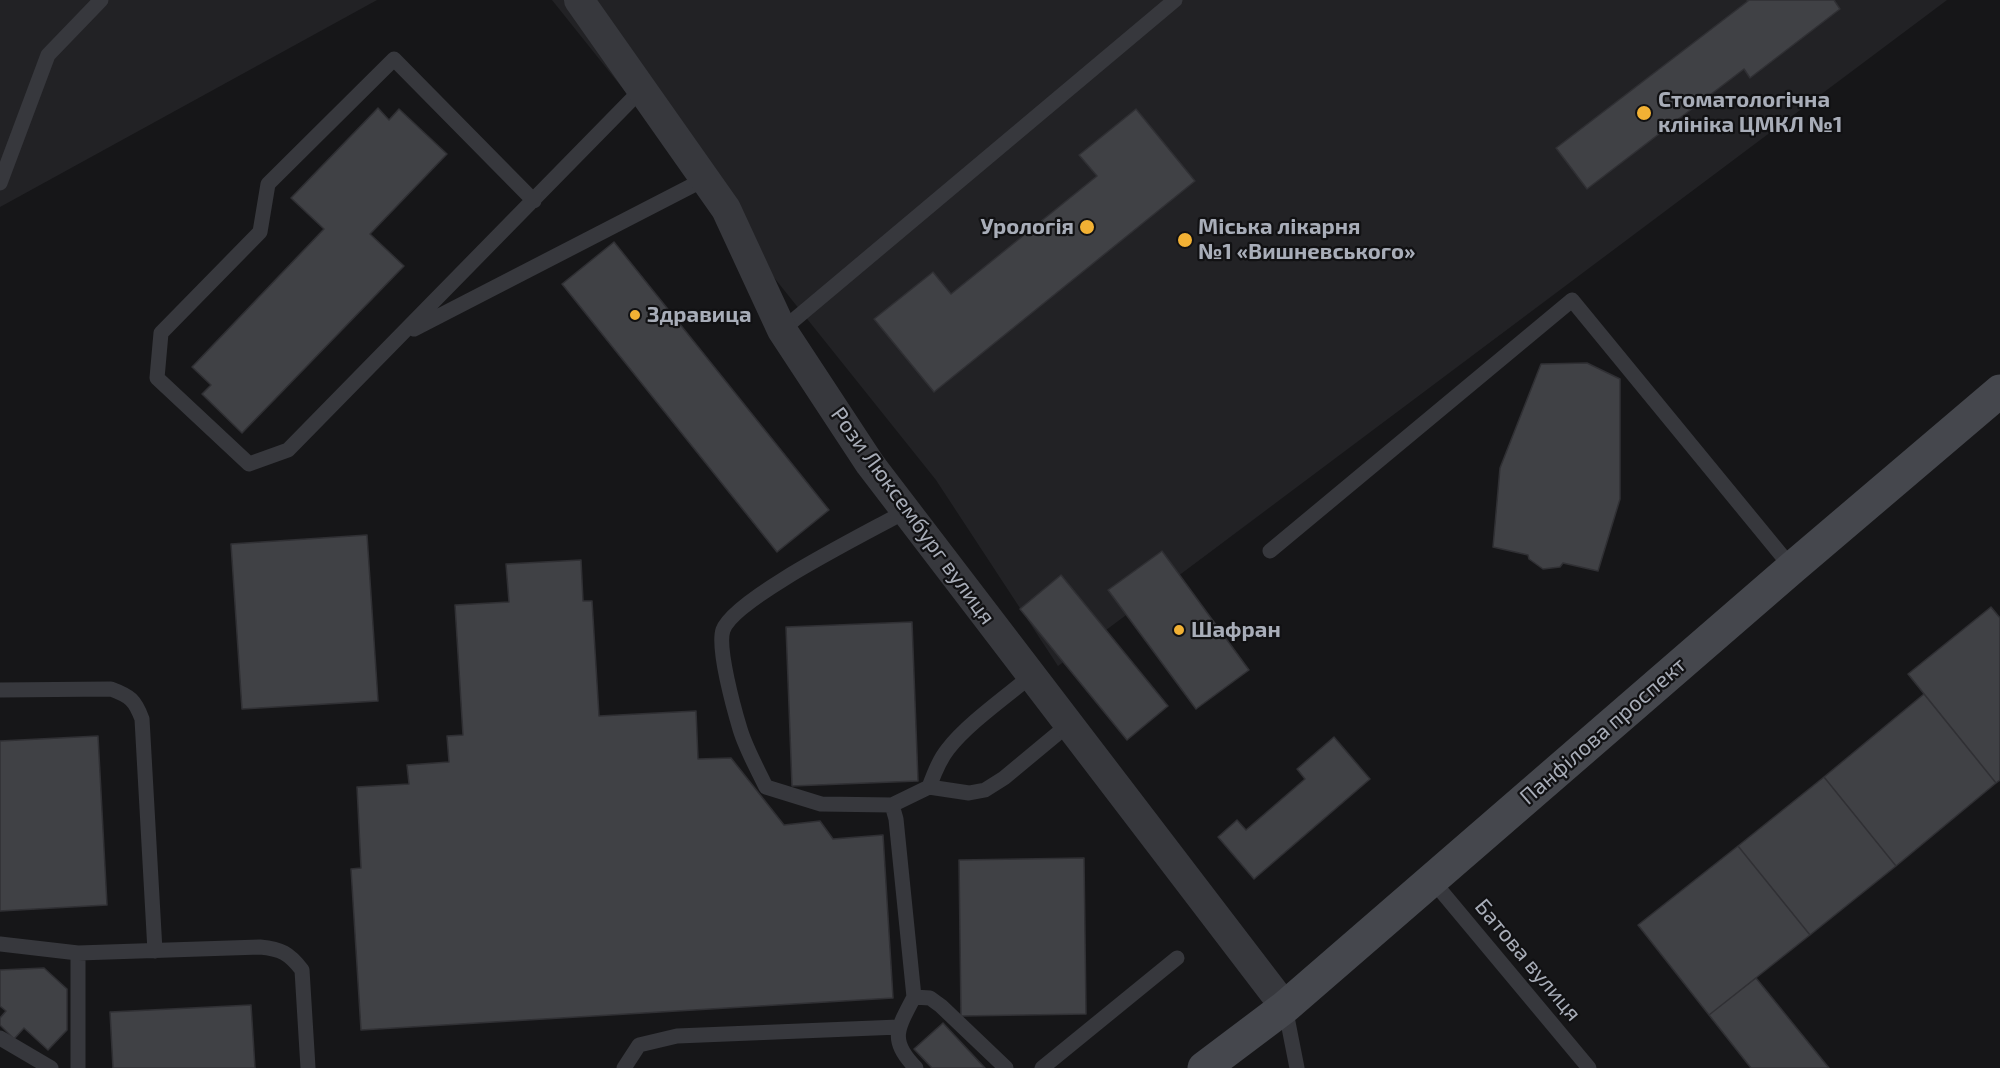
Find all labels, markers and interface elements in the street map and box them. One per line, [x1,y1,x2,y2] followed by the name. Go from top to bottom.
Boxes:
[1658,87,1842,138] place label: Стоматологічна клініка ЦМКЛ №1
[1635,104,1653,122] marker: Стоматологічна клініка ЦМКЛ №1
[981,214,1074,240] place label: Урологія
[1198,214,1415,266] place label: Міська лікарня №1 «Вишневського»
[1078,218,1096,236] marker: Урологія
[1176,231,1194,249] marker: Міська лікарня №1 «Вишневського»
[647,302,752,328] place label: Здравица
[628,308,642,322] marker: Здравица
[825,402,1001,630] street label: Рози Люксембург вулиця
[1191,617,1281,643] place label: Шафран
[1172,623,1186,637] marker: Шафран
[1515,652,1691,810] street label: Панфілова проспект
[1469,894,1587,1026] street label: Батова вулиця

